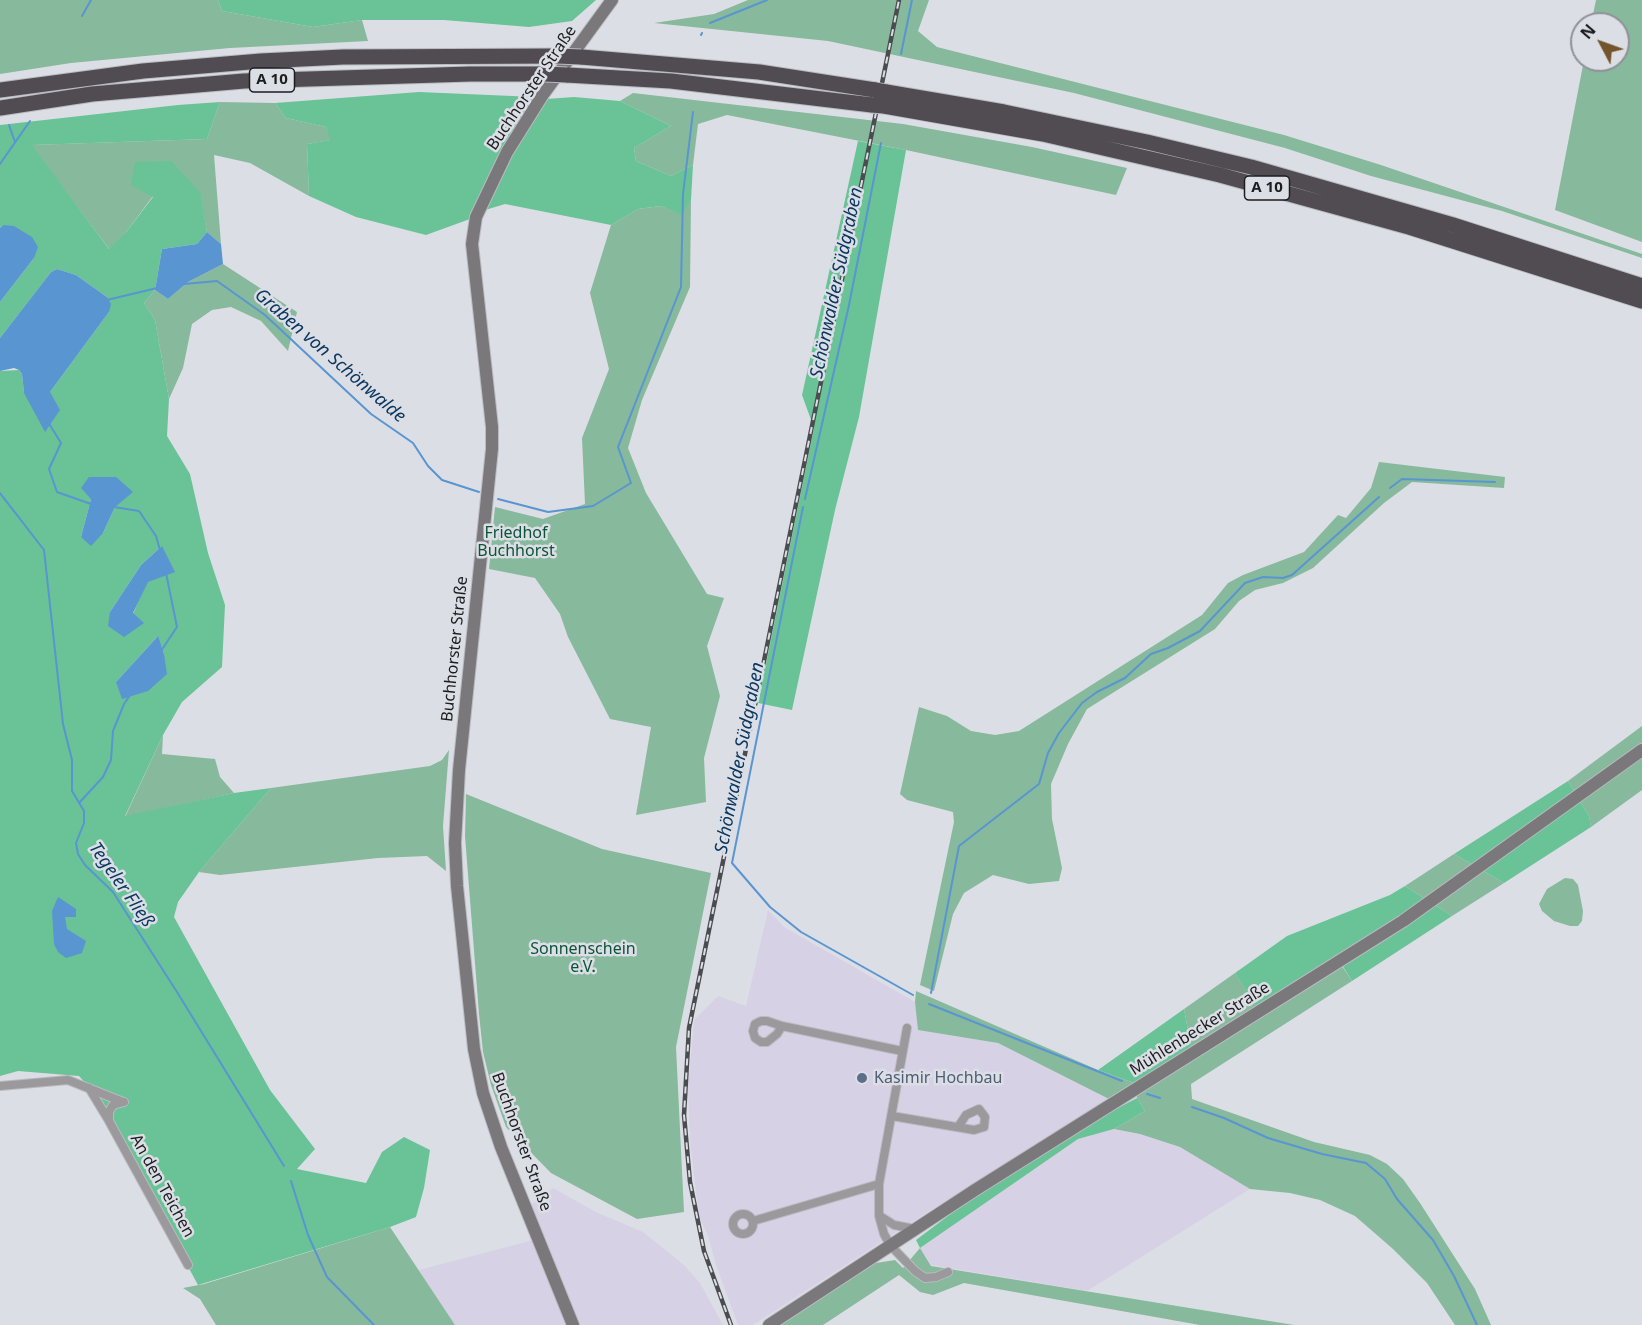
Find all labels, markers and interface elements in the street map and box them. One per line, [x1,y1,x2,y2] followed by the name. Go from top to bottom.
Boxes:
[1570,12,1630,72] north arrow
[1575,19,1600,44] text: N
[483,22,581,154] street label: Buchhorster Straße
[250,68,294,92] road number: A 10
[1244,176,1290,200] road number: A 10
[806,186,868,380] water label: Schönwalder Südgraben
[250,285,410,427] water label: Graben von Schönwalde
[477,523,555,561] park label: Friedhof Buchhorst
[438,575,472,723] street label: Buchhorster Straße
[711,660,769,856] water label: Schönwalder Südgraben
[84,838,158,932] water label: Tegeler Fließ
[530,939,636,977] park label: Sonnenschein e.V.
[1127,978,1273,1080] street label: Mühlenbecker Straße
[874,1068,1002,1088] place label: Kasimir Hochbau
[487,1070,555,1214] street label: Buchhorster Straße
[855,1071,869,1085] marker: Kasimir Hochbau
[126,1131,198,1241] street label: An den Teichen

